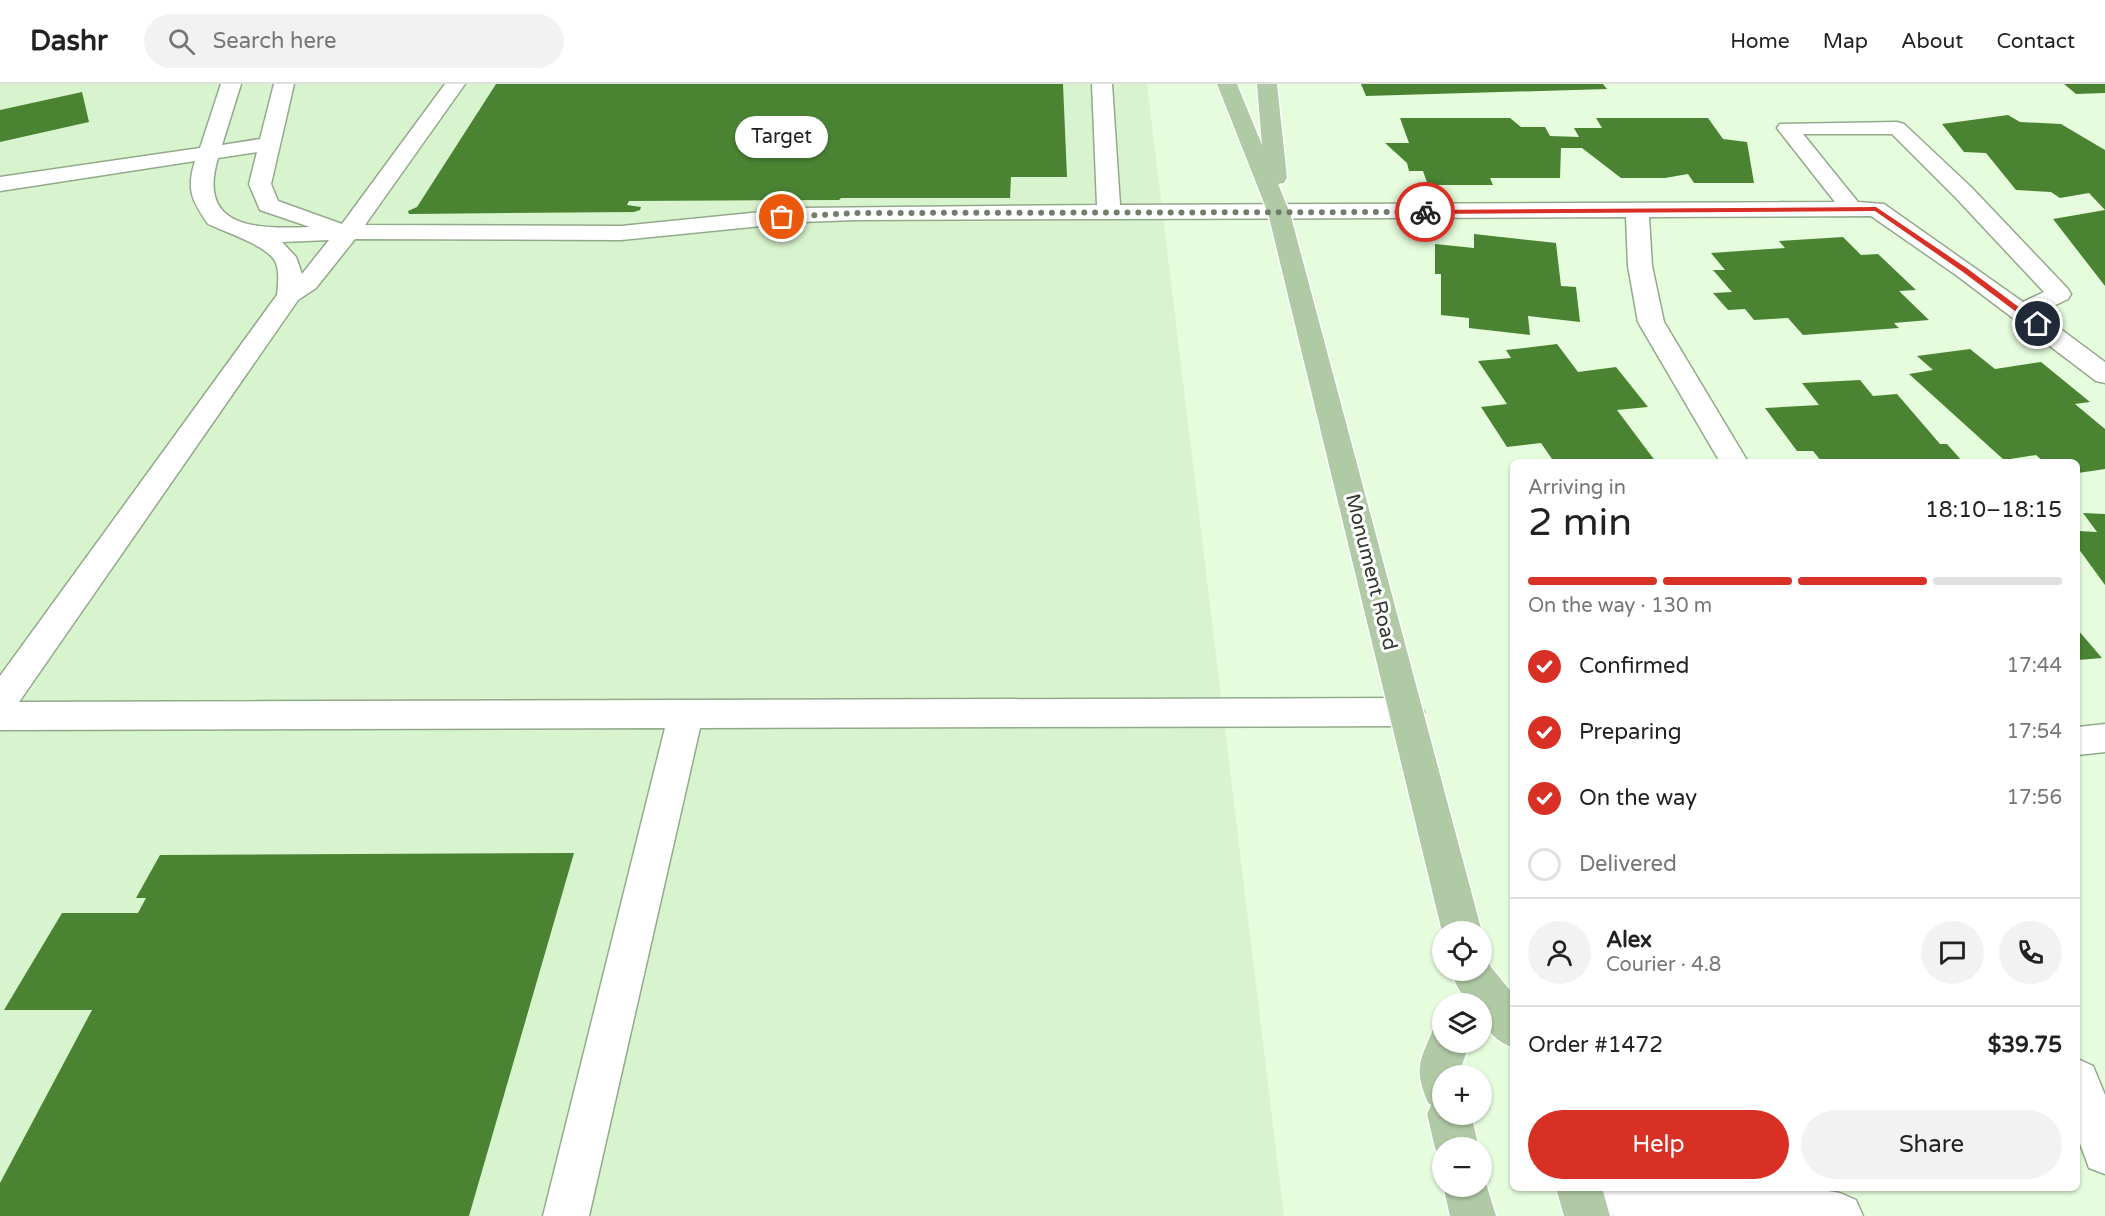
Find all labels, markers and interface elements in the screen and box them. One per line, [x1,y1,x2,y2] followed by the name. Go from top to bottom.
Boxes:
[144,14,564,68] search box
[30,24,108,58] text: Dashr
[165,25,198,58] icon: search
[213,28,336,54] text: Search here
[1730,29,1790,54] text: Home
[1823,29,1868,54] text: Map
[1901,29,1963,54] text: About
[1996,29,2075,54] text: Contact
[736,115,828,157] callout: Target
[751,125,812,149] text: Target
[1395,182,1455,242] courier
[756,191,807,242] pin
[1409,196,1442,229] icon: bike
[765,200,798,233] icon: bag
[2012,298,2063,349] pin
[2021,307,2054,340] icon: home
[1528,476,1626,500] text: Arriving in
[1340,491,1402,653] street label: Monument Road
[1925,497,2062,523] text: 18:10–18:15
[1528,499,1632,546] text: 2 min
[1528,594,1712,618] text: On the way · 130 m
[1528,650,1561,683] icon: check
[1579,653,1689,679] text: Confirmed
[2007,654,2062,678] text: 17:44
[1528,716,1561,749] icon: check
[1579,719,1682,745] text: Preparing
[2007,720,2062,744] text: 17:54
[1528,782,1561,815] icon: check
[1579,785,1697,811] text: On the way
[2007,786,2062,810] text: 17:56
[1579,851,1677,877] text: Delivered
[1432,921,1492,1197] map controls
[1432,921,1492,981] button: locate
[1528,921,1591,984] button: person
[1921,921,1984,984] button: chat
[1999,921,2062,984] button: phone
[1606,927,1652,953] text: Alex
[1606,953,1721,977] text: Courier · 4.8
[1432,993,1492,1053] button: layers
[1528,1032,1663,1058] text: Order #1472
[1988,1032,2062,1058] text: $39.75
[1432,1065,1492,1125] button: +
[1528,1110,1789,1179] button: Help
[1801,1110,2062,1179] button: Share
[1432,1137,1492,1197] button: −

